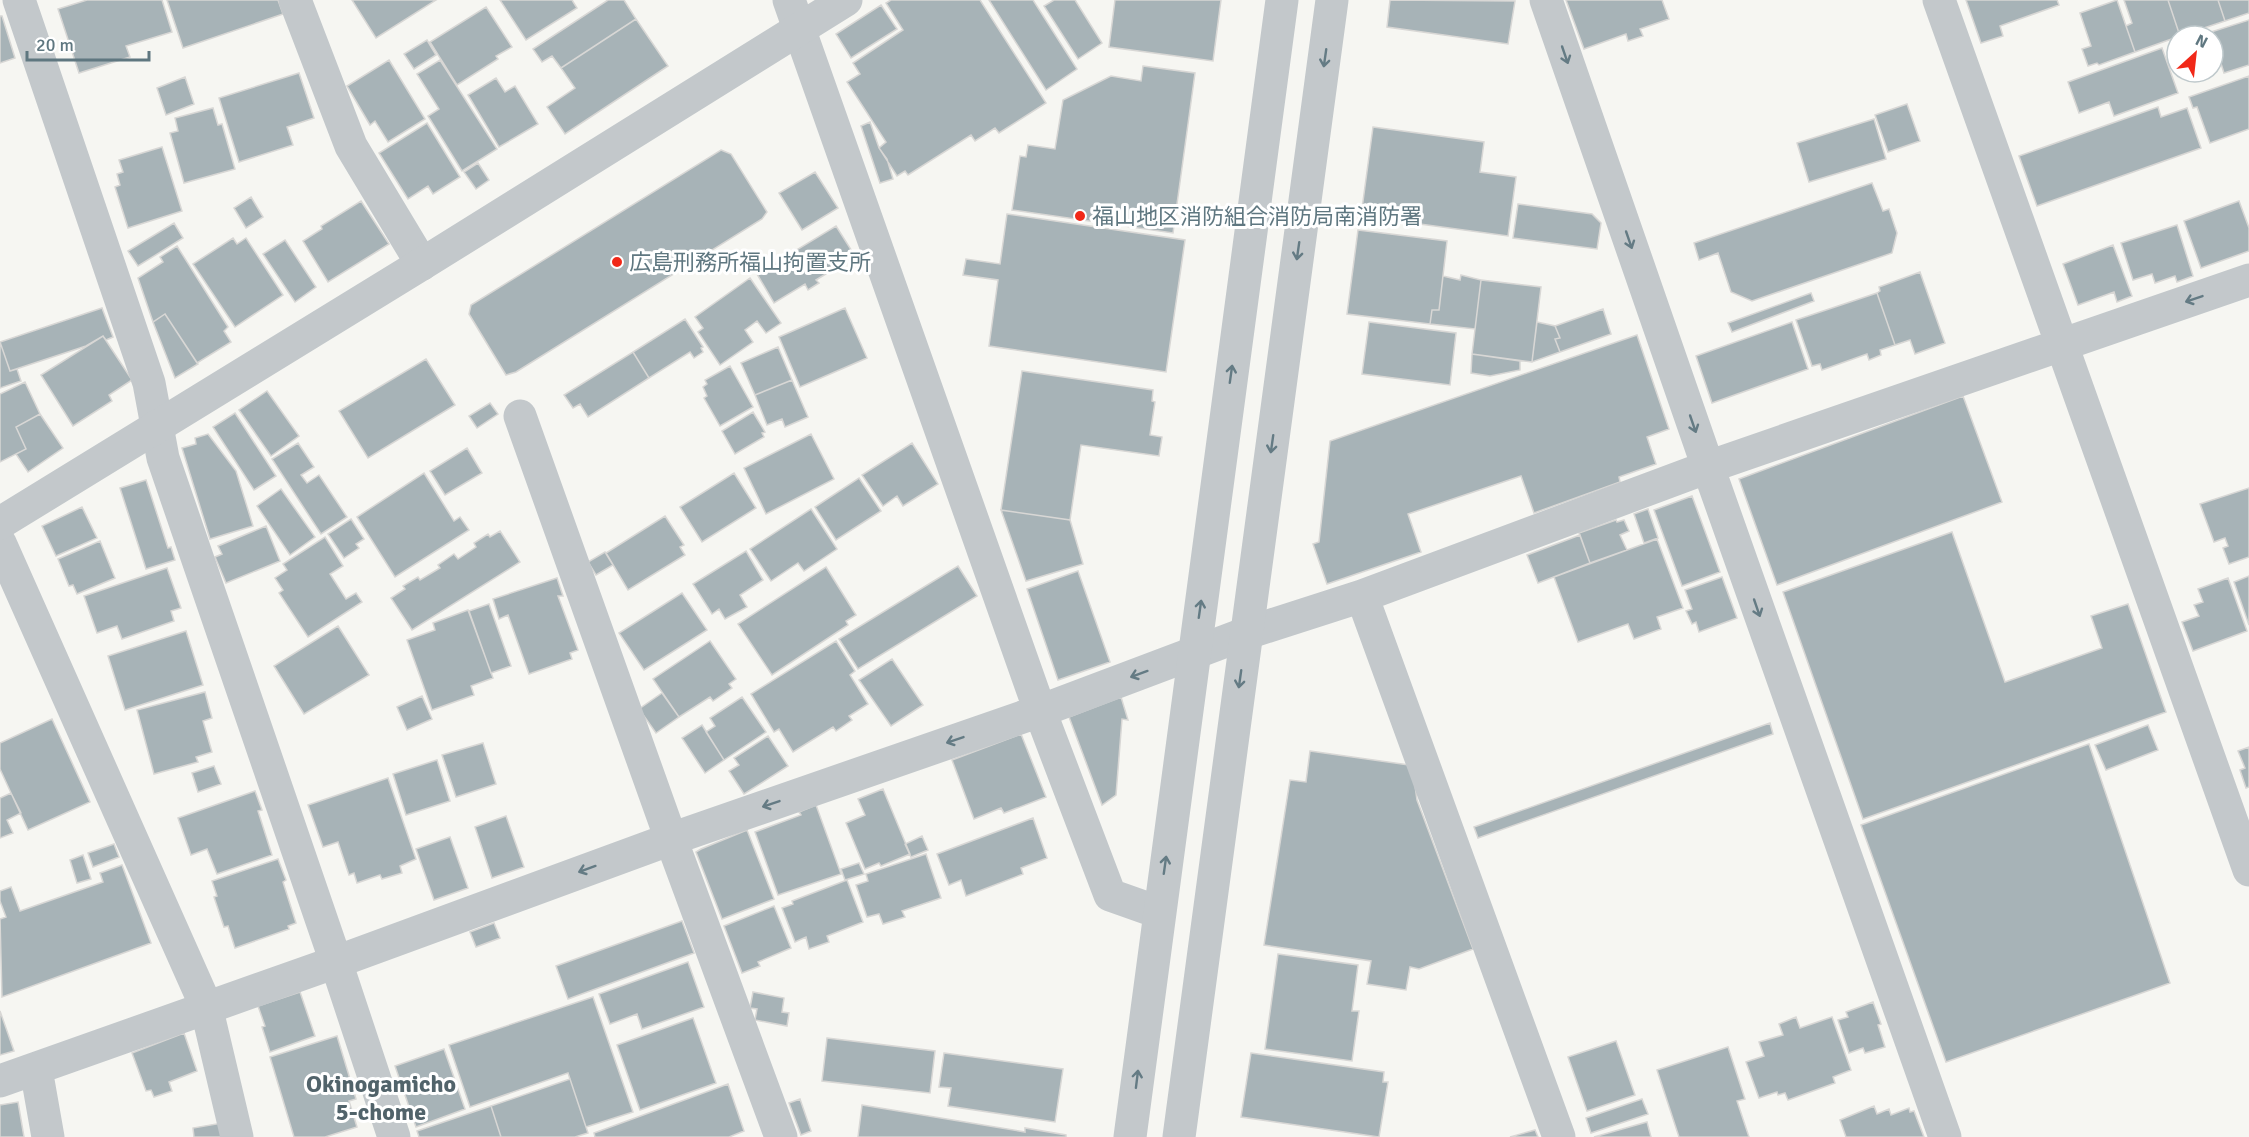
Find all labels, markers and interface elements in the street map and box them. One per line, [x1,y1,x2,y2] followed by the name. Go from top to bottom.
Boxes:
[27,24,148,62] scale bar
[2165,24,2225,84] north arrow
[2192,30,2211,53] text: N
[36,34,74,56] text: 20 m
[1561,45,1572,64] one-way arrow
[1319,48,1330,67] one-way arrow
[1092,203,1422,230] place label: 福山地区消防組合消防局南消防署
[1073,209,1087,223] marker: 福山地区消防組合消防局南消防署
[1625,230,1636,249] one-way arrow
[1293,241,1304,261] one-way arrow
[629,249,871,276] place label: 広島刑務所福山拘置支所
[610,255,624,269] marker: 広島刑務所福山拘置支所
[2185,295,2204,306] one-way arrow
[1226,365,1237,385] one-way arrow
[1688,414,1699,433] one-way arrow
[1267,434,1278,454] one-way arrow
[1753,598,1764,617] one-way arrow
[1194,600,1205,620] one-way arrow
[1130,669,1149,680] one-way arrow
[1235,669,1246,689] one-way arrow
[946,735,965,746] one-way arrow
[762,799,781,810] one-way arrow
[1159,855,1170,875] one-way arrow
[579,865,597,876] one-way arrow
[306,1069,456,1127] district label: Okinogamicho 5-chome
[1132,1070,1143,1089] one-way arrow

